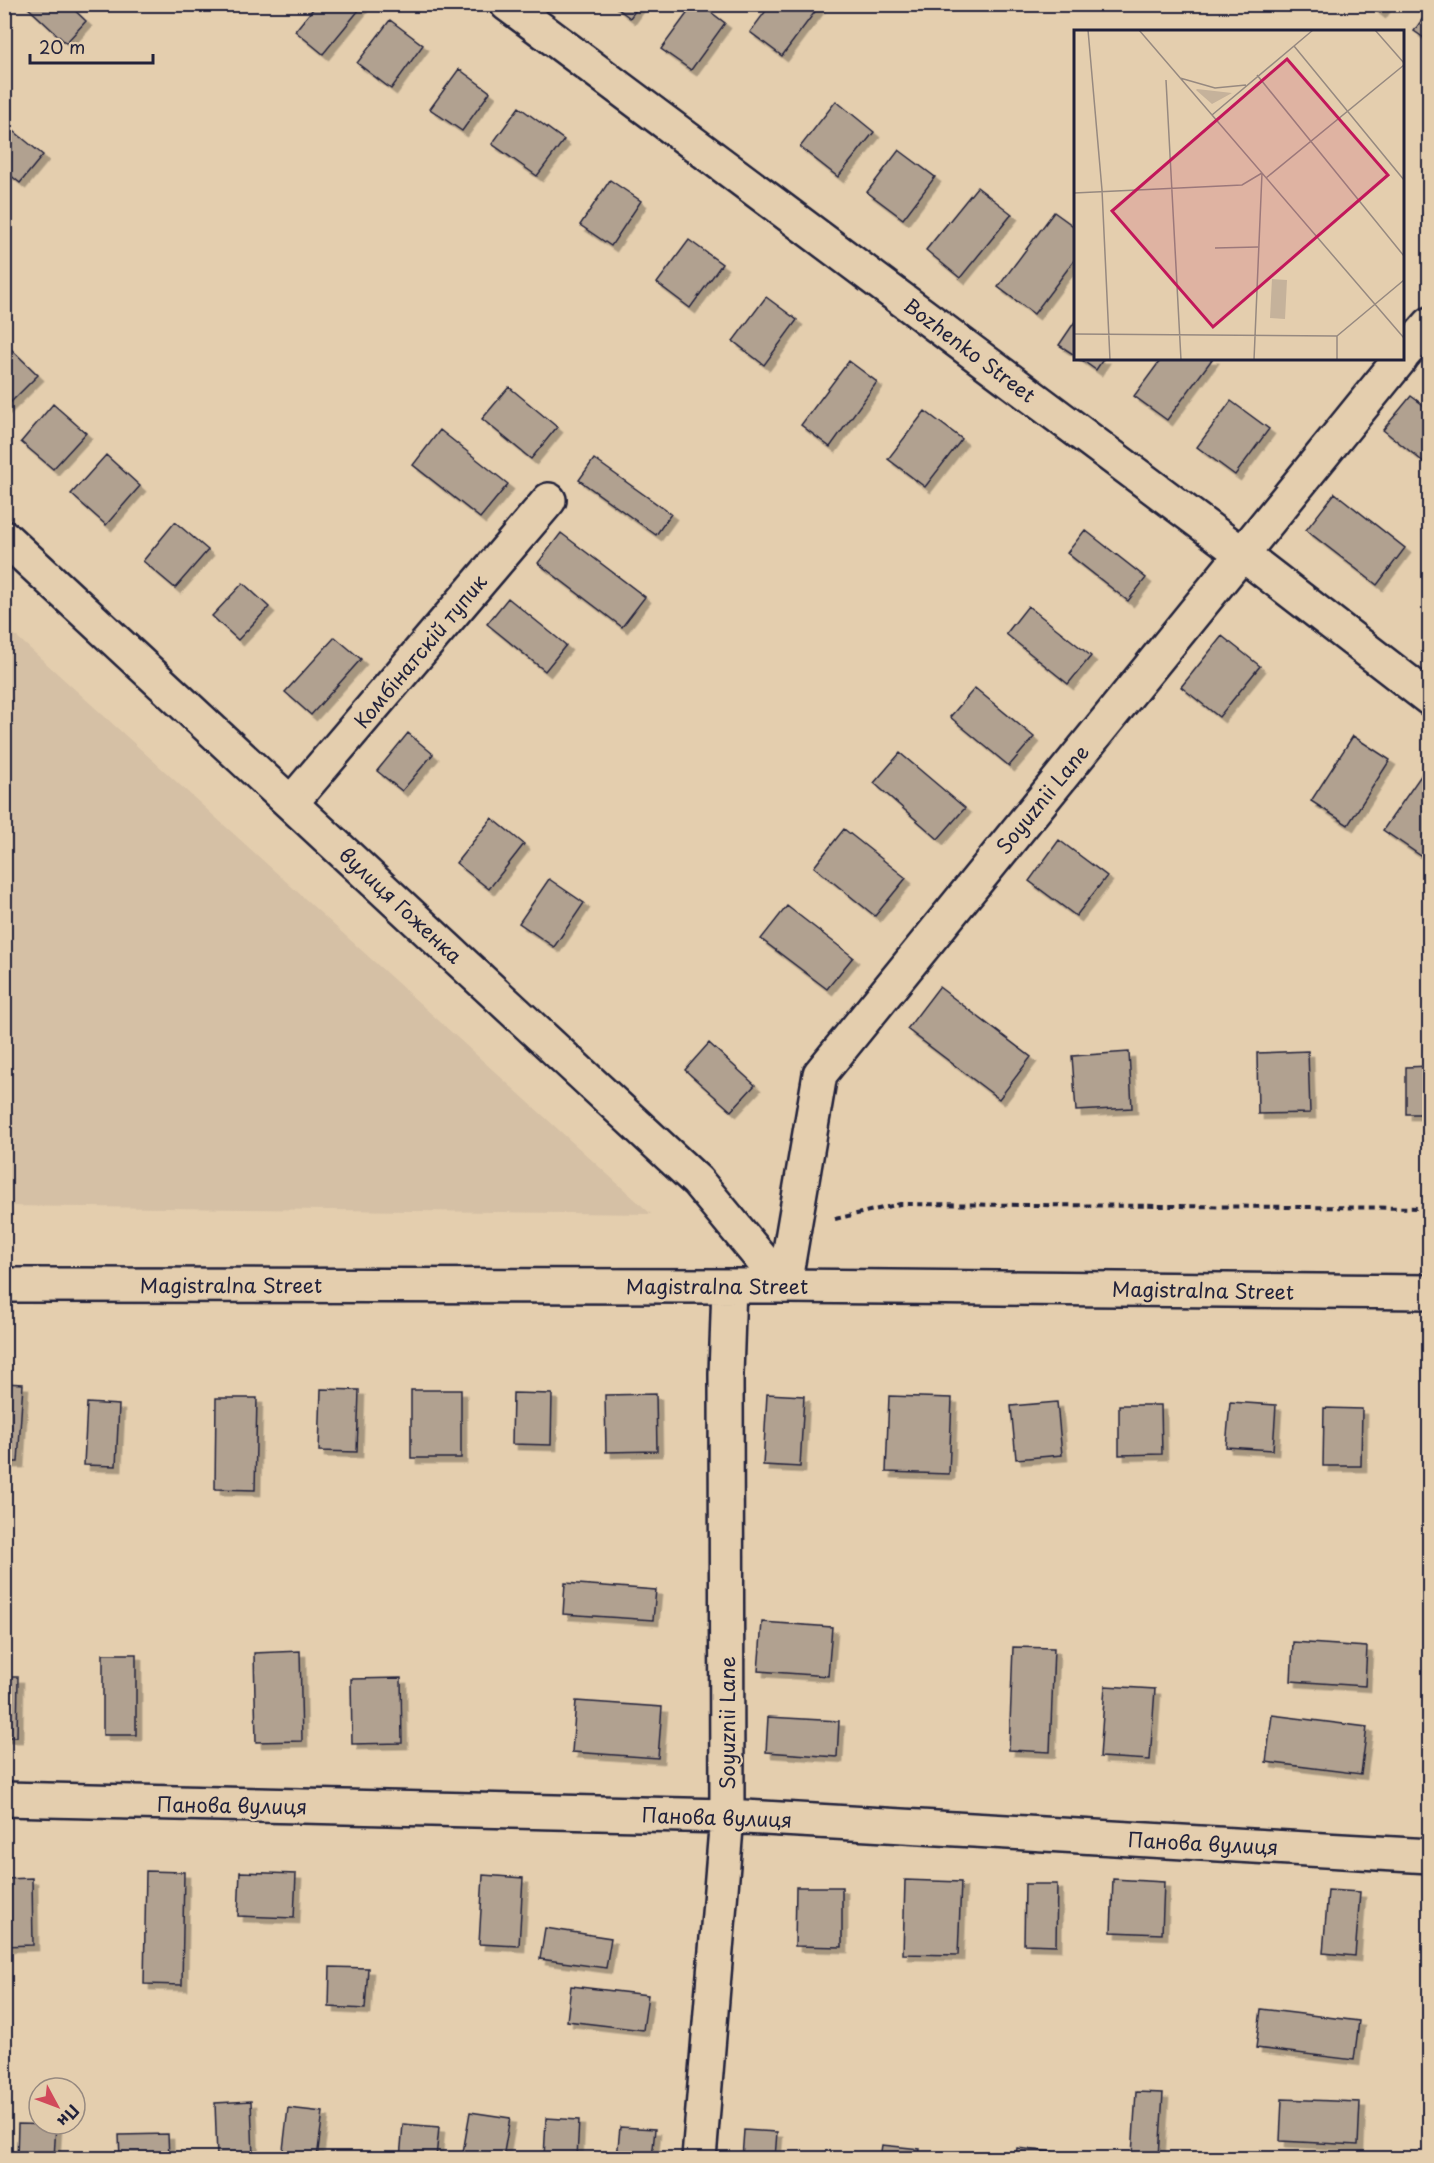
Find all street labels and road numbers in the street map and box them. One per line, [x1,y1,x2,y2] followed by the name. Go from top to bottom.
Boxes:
[898,290,1042,410] street label: Bozhenko Street
[347,567,494,735] street label: Комбінатскій тупик
[988,738,1096,860] street label: Soyuznii Lane
[333,840,470,971] street label: вулиця Гоженка
[140,1270,322,1300] street label: Magistralna Street
[626,1271,808,1301] street label: Magistralna Street
[1112,1273,1294,1307] street label: Magistralna Street
[712,1656,742,1790] street label: Soyuznii Lane
[157,1789,307,1821] street label: Панова вулиця
[641,1799,793,1835] street label: Панова вулиця
[1127,1824,1279,1862] street label: Панова вулиця

